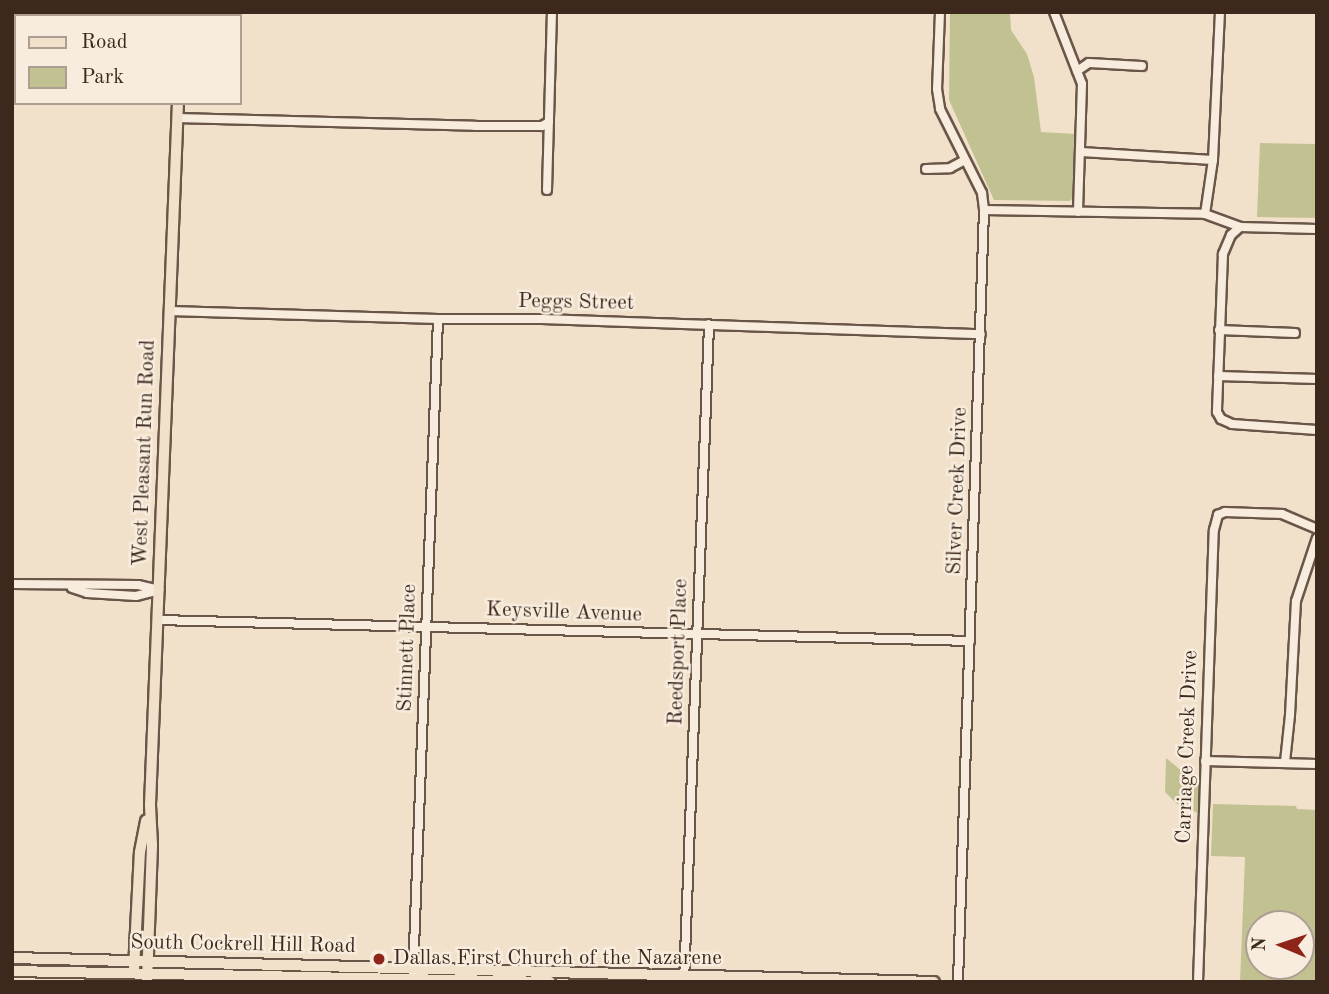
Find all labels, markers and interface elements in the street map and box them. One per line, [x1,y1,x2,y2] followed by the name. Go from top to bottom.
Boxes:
[14,14,242,105] legend
[81,32,128,53] text: Road
[81,67,124,88] text: Park
[518,289,634,317] street label: Peggs Street
[128,339,162,567] street label: West Pleasant Run Road
[942,407,974,575] street label: Silver Creek Drive
[664,578,694,726] street label: Reedsport Place
[393,584,423,712] street label: Stinnett Place
[486,598,642,628] street label: Keysville Avenue
[1172,650,1204,844] street label: Carriage Creek Drive
[1245,910,1315,980] north arrow
[130,930,356,960] street label: South Cockrell Hill Road
[1251,937,1270,952] text: N
[393,946,722,972] place label: Dallas First Church of the Nazarene
[371,951,387,967] marker: Dallas First Church of the Nazarene

